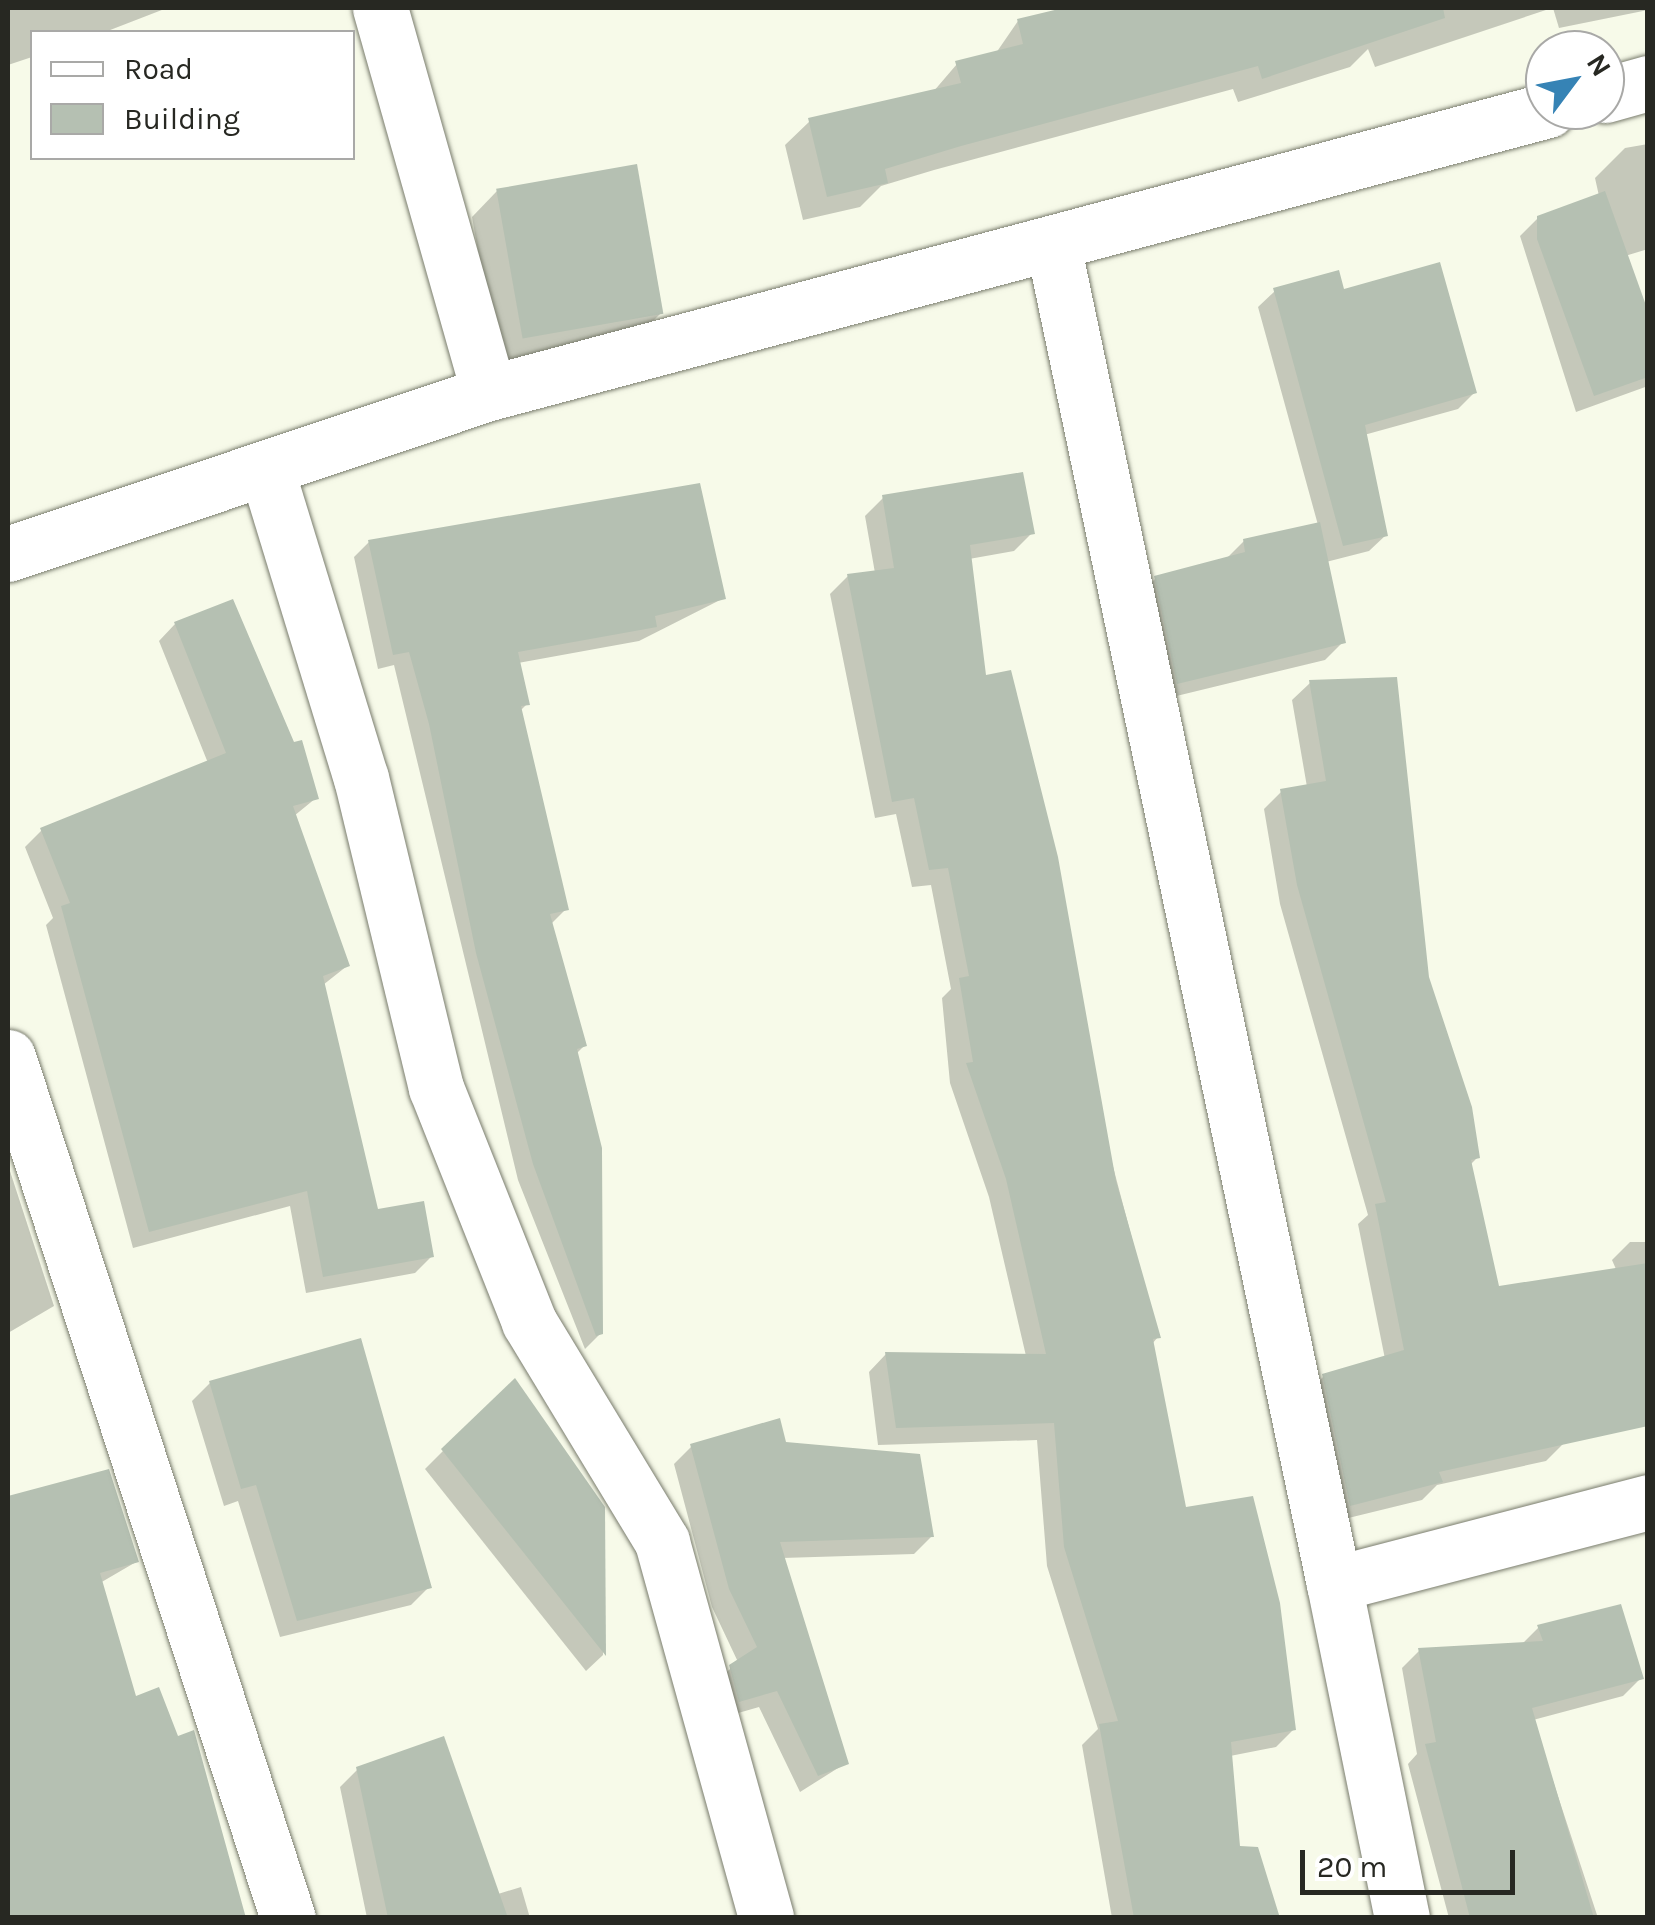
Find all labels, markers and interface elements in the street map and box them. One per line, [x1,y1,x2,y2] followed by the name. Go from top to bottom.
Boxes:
[30,30,355,160] legend
[1525,30,1625,130] north arrow
[1580,48,1618,82] text: N
[124,51,193,87] text: Road
[124,101,240,137] text: Building
[1305,1830,1520,1892] scale bar
[1317,1849,1387,1885] text: 20 m

